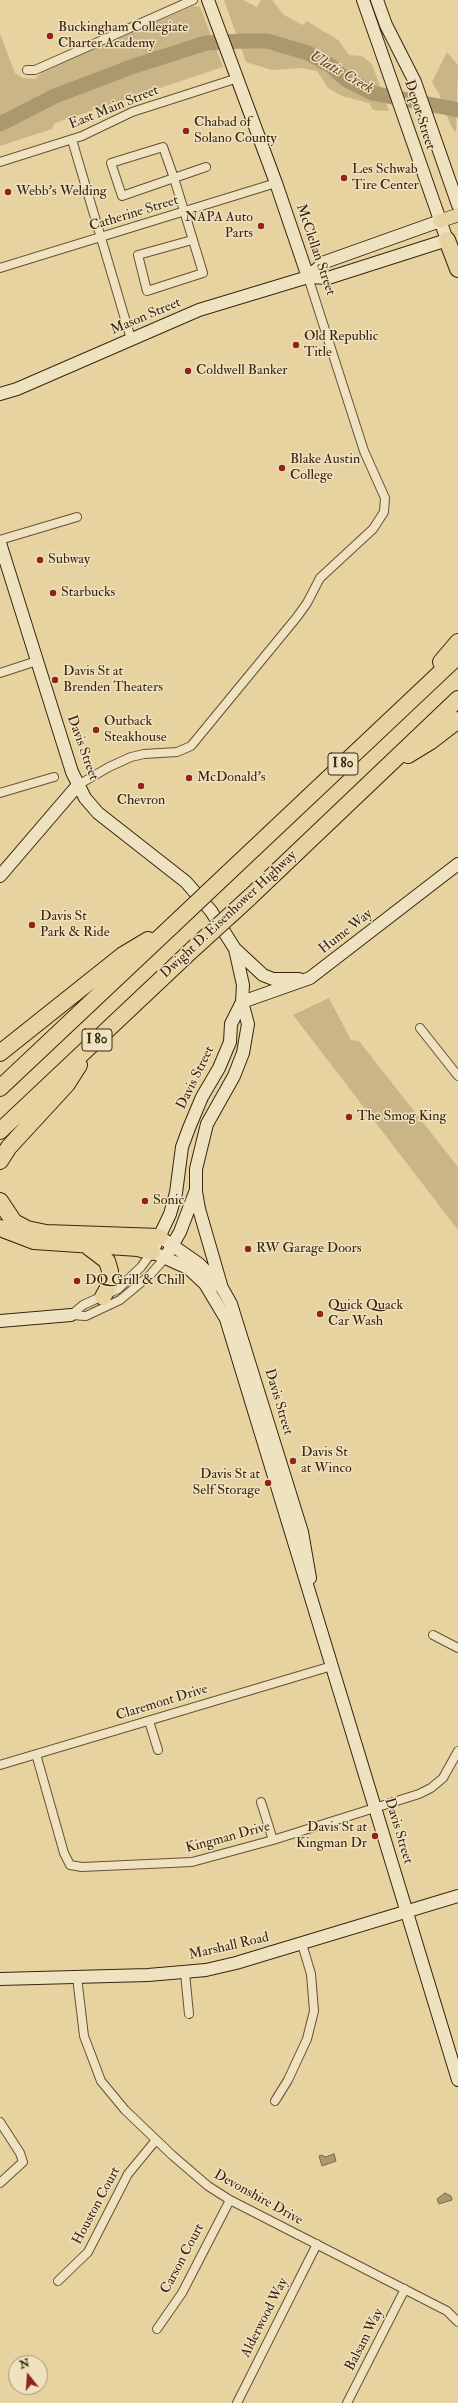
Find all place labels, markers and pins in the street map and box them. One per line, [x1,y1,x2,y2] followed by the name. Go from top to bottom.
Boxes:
[58,20,188,52] place label: Buckingham Collegiate Charter Academy
[45,31,55,41] marker: Buckingham Collegiate Charter Academy
[194,115,277,148] place label: Chabad of Solano County
[181,126,191,136] marker: Chabad of Solano County
[352,162,419,194] place label: Les Schwab Tire Center
[339,173,349,183] marker: Les Schwab Tire Center
[16,184,107,200] place label: Webb's Welding
[3,187,13,197] marker: Webb's Welding
[185,210,253,242] place label: NAPA Auto Parts
[256,221,266,231] marker: NAPA Auto Parts
[304,329,378,362] place label: Old Republic Title
[291,340,301,350] marker: Old Republic Title
[196,363,287,379] place label: Coldwell Banker
[183,366,193,376] marker: Coldwell Banker
[290,452,360,484] place label: Blake Austin College
[277,463,287,473] marker: Blake Austin College
[48,552,90,568] place label: Subway
[35,555,45,565] marker: Subway
[61,585,115,601] place label: Starbucks
[48,588,58,598] marker: Starbucks
[63,664,163,696] place label: Davis St at Brenden Theaters
[50,675,60,685] marker: Davis St at Brenden Theaters
[104,714,167,746] place label: Outback Steakhouse
[91,725,101,735] marker: Outback Steakhouse
[197,770,266,786] place label: McDonald's
[184,773,194,783] marker: McDonald's
[136,781,146,791] marker: Chevron
[117,793,165,809] place label: Chevron
[40,909,110,942] place label: Davis St Park & Ride
[27,920,37,930] marker: Davis St Park & Ride
[357,1109,446,1125] place label: The Smog King
[344,1112,354,1122] marker: The Smog King
[153,1193,184,1209] place label: Sonic
[140,1196,150,1206] marker: Sonic
[256,1241,362,1257] place label: RW Garage Doors
[243,1244,253,1254] marker: RW Garage Doors
[85,1273,185,1289] place label: DQ Grill & Chill
[72,1276,82,1286] marker: DQ Grill & Chill
[328,1298,403,1330] place label: Quick Quack Car Wash
[315,1309,325,1319] marker: Quick Quack Car Wash
[301,1445,352,1478] place label: Davis St at Winco
[288,1456,298,1466] marker: Davis St at Winco
[193,1467,260,1500] place label: Davis St at Self Storage
[263,1478,273,1488] marker: Davis St at Self Storage
[296,1820,367,1852] place label: Davis St at Kingman Dr
[370,1831,380,1841] marker: Davis St at Kingman Dr

